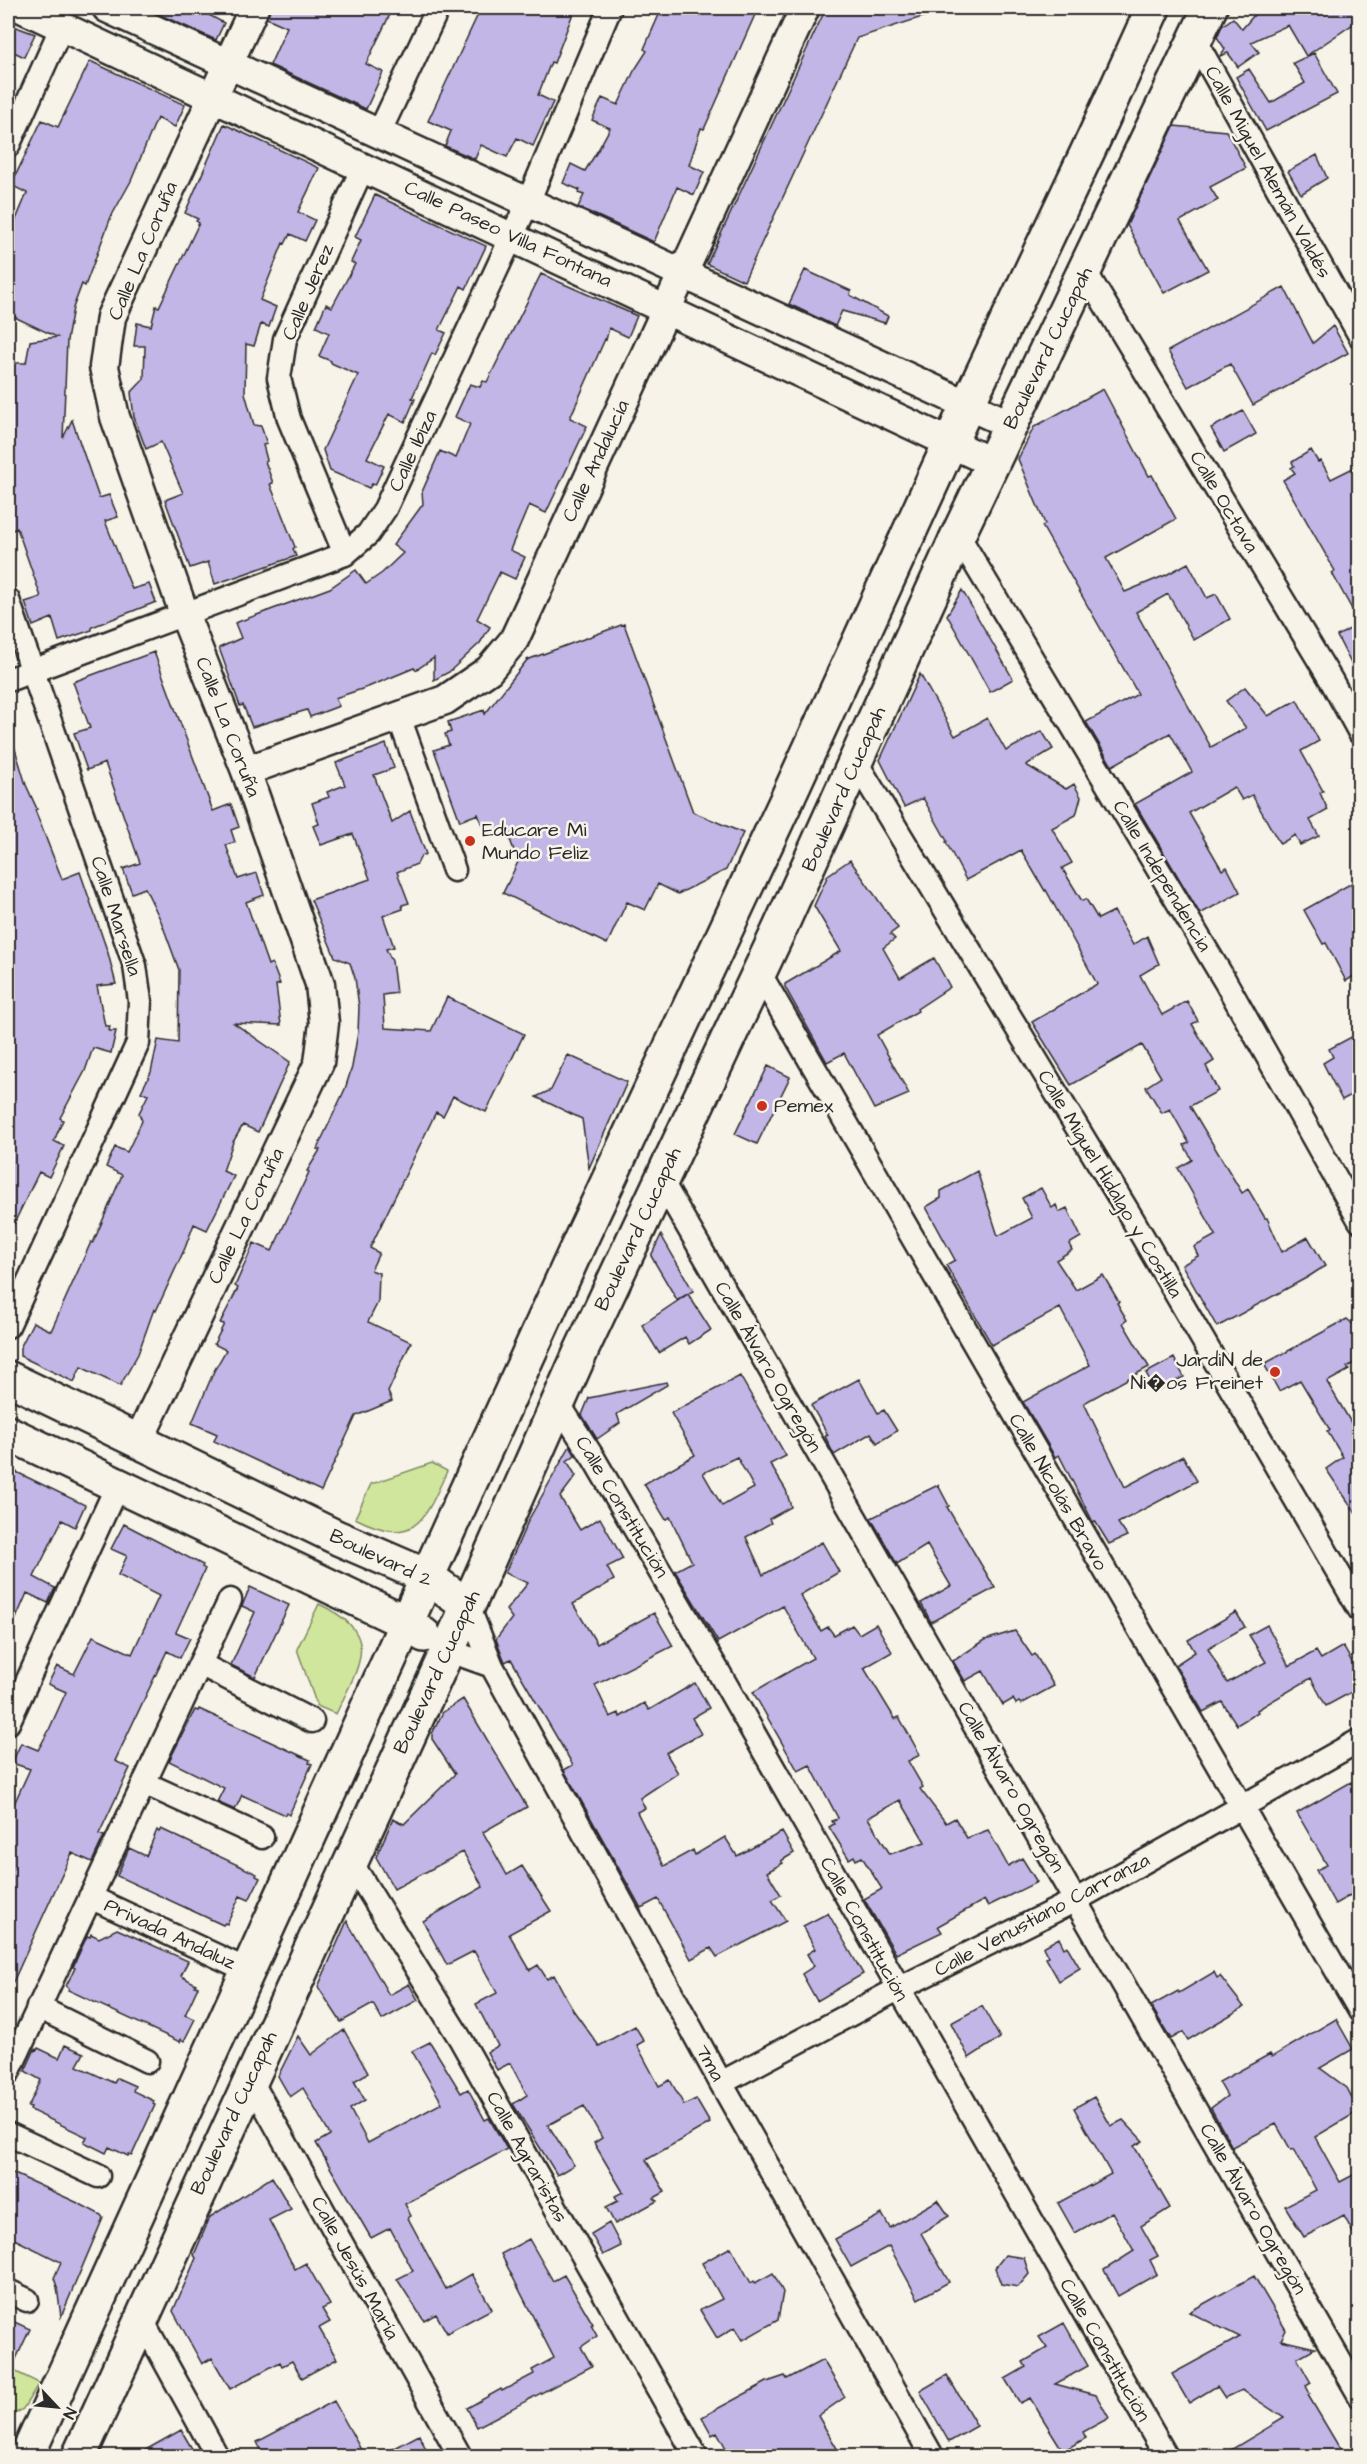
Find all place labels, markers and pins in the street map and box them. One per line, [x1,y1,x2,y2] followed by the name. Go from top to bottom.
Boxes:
[482,816,589,867] place label: Educare Mi Mundo Feliz
[463,834,477,848] marker: Educare Mi Mundo Feliz
[774,1092,834,1120] place label: Pemex
[755,1099,769,1113] marker: Pemex
[1131,1346,1263,1397] place label: JardiN de Ni�os Freinet
[1268,1365,1282,1379] marker: JardiN de Ni�os Freinet

